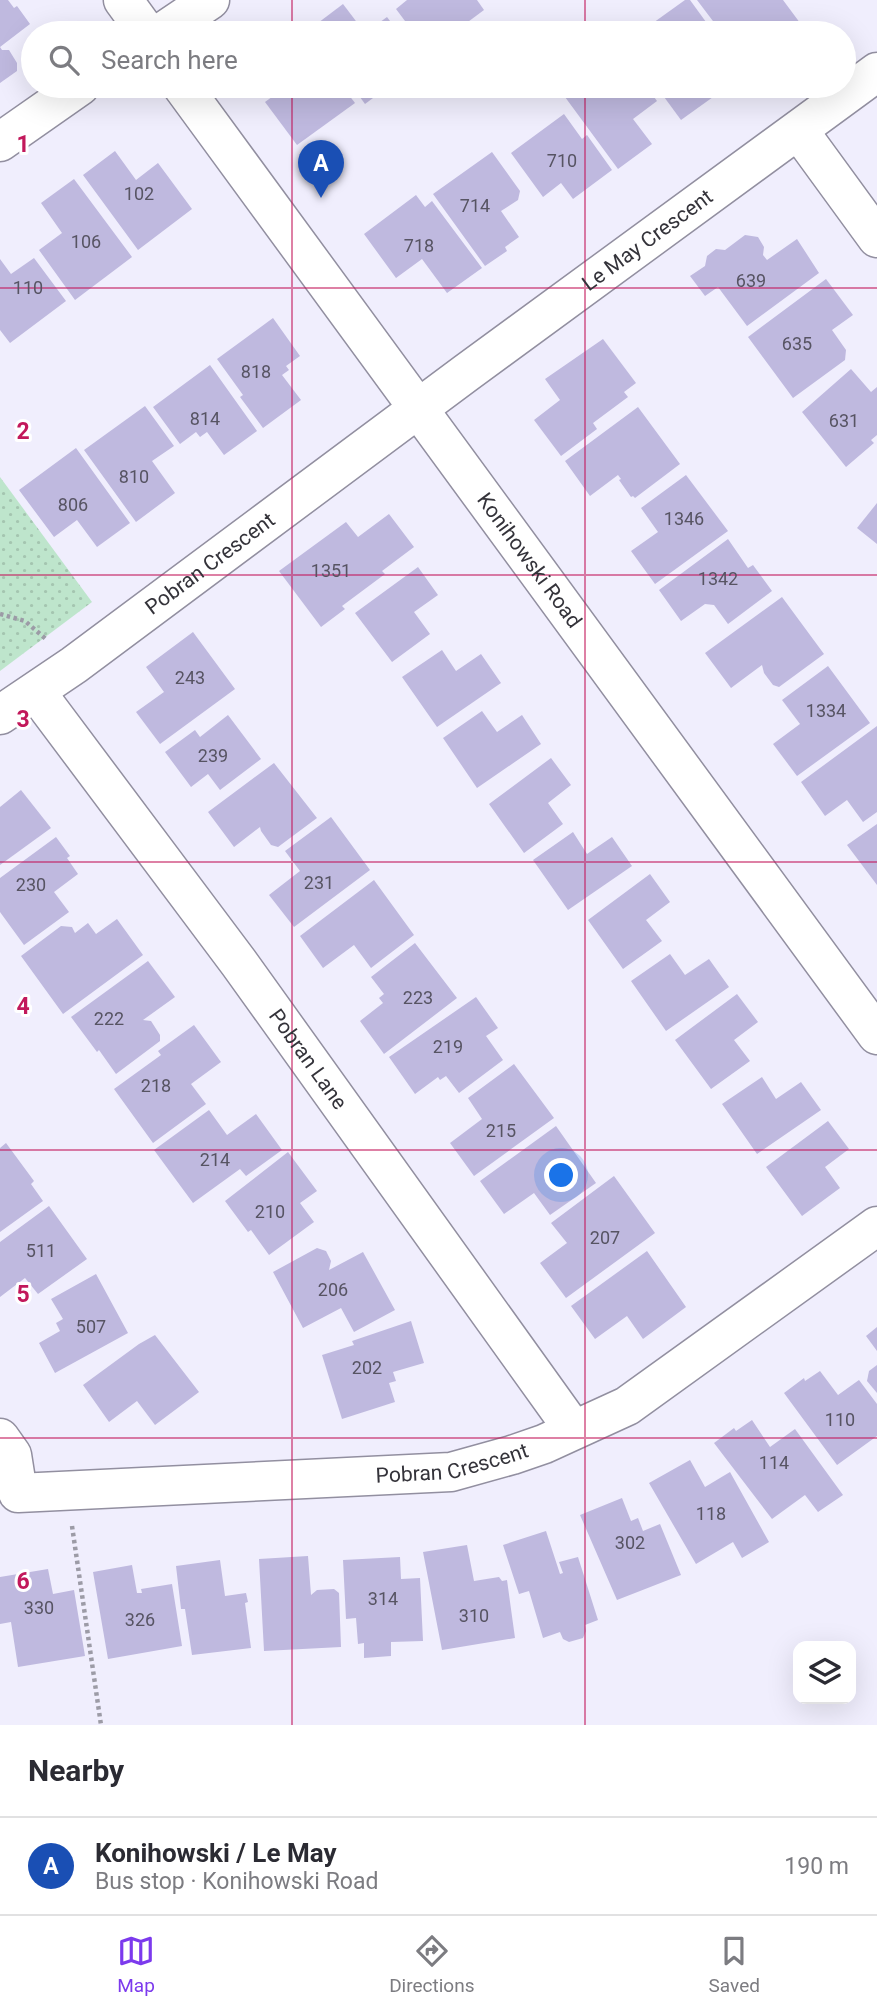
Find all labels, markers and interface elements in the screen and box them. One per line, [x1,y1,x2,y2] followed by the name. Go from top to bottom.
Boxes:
[21,21,856,98] search box
[45,41,83,79] icon: search
[101,45,238,75] text: Search here
[16,131,30,158] text: 1
[298,140,344,198] pin: A
[547,150,577,171] house number: 710
[124,183,154,204] house number: 102
[578,184,717,296] street label: Le May Crescent
[460,195,490,216] house number: 714
[71,231,101,252] house number: 106
[404,235,434,256] house number: 718
[736,270,766,291] house number: 639
[13,277,43,298] house number: 110
[782,333,812,354] house number: 635
[241,361,271,382] house number: 818
[190,408,220,429] house number: 814
[829,410,859,431] house number: 631
[16,418,30,445] text: 2
[119,466,149,487] house number: 810
[472,488,587,632] street label: Konihowski Road
[58,494,88,515] house number: 806
[141,508,280,620] street label: Pobran Crescent
[664,508,704,529] house number: 1346
[311,560,351,581] house number: 1351
[698,568,738,589] house number: 1342
[175,667,205,688] house number: 243
[806,700,846,721] house number: 1334
[16,706,30,733] text: 3
[198,745,228,766] house number: 239
[304,872,334,893] house number: 231
[16,874,46,895] house number: 230
[403,987,433,1008] house number: 223
[16,993,30,1020] text: 4
[264,1005,352,1114] street label: Pobran Lane
[94,1008,124,1029] house number: 222
[433,1036,463,1057] house number: 219
[141,1075,171,1096] house number: 218
[486,1120,516,1141] house number: 215
[200,1149,230,1170] house number: 214
[544,1158,578,1192] your location
[255,1201,285,1222] house number: 210
[590,1227,620,1248] house number: 207
[26,1240,56,1261] house number: 511
[318,1279,348,1300] house number: 206
[16,1281,30,1308] text: 5
[76,1316,106,1337] house number: 507
[352,1357,382,1378] house number: 202
[825,1409,855,1430] house number: 110
[375,1438,532,1488] street label: Pobran Crescent
[759,1452,789,1473] house number: 114
[696,1503,726,1524] house number: 118
[615,1532,645,1553] house number: 302
[16,1568,30,1595] text: 6
[368,1588,398,1609] house number: 314
[24,1597,54,1618] house number: 330
[459,1605,489,1626] house number: 310
[125,1609,155,1630] house number: 326
[793,1641,856,1704] map controls
[793,1641,856,1704] button: layers
[28,1753,124,1788] text: Nearby
[95,1838,337,1868] text: Konihowski / Le May
[43,1853,59,1880] text: A
[784,1853,849,1880] text: 190 m
[95,1868,378,1895] text: Bus stop · Konihowski Road
[117,1932,155,1997] tab: Map
[389,1932,474,1997] tab: Directions
[709,1932,760,1997] tab: Saved

